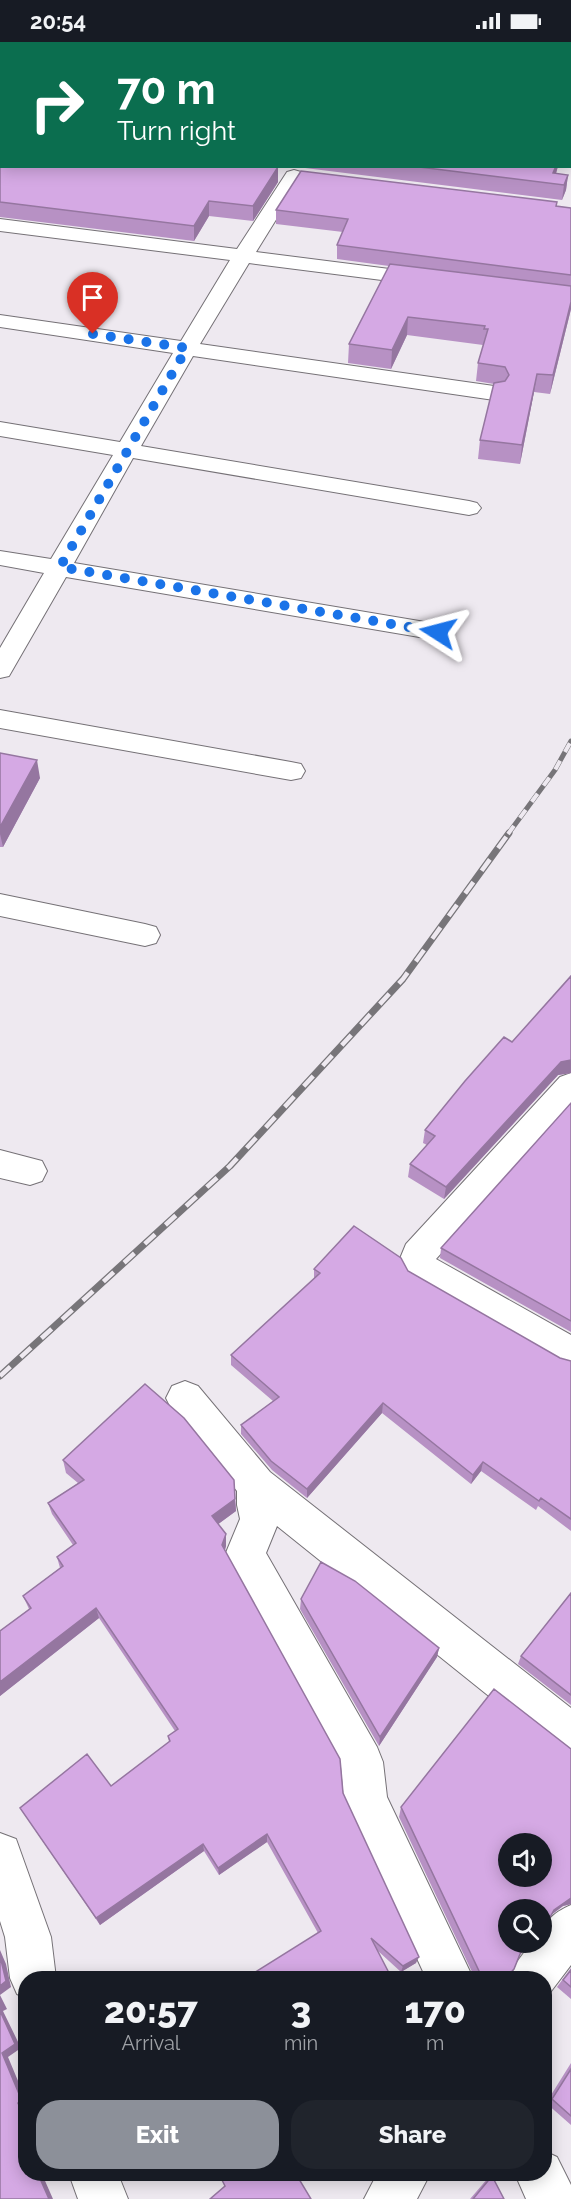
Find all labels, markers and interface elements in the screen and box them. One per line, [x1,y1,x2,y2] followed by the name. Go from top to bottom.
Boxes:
[30,8,86,34] text: 20:54
[117,65,216,114] text: 70 m
[18,66,96,144] icon: right
[117,115,236,146] text: Turn right
[67,272,118,334] pin
[76,281,109,314] icon: arrive
[406,600,470,664] position arrow
[498,1833,552,1953] map controls
[498,1833,552,1887] button: sound
[498,1899,552,1953] button: search
[104,1989,198,2031] text: 20:57
[291,1989,311,2031] text: 3
[404,1989,466,2031] text: 170
[122,2031,180,2055] text: Arrival
[284,2031,318,2055] text: min
[426,2031,444,2055] text: m
[36,2100,279,2169] button: Exit
[291,2100,534,2169] button: Share

